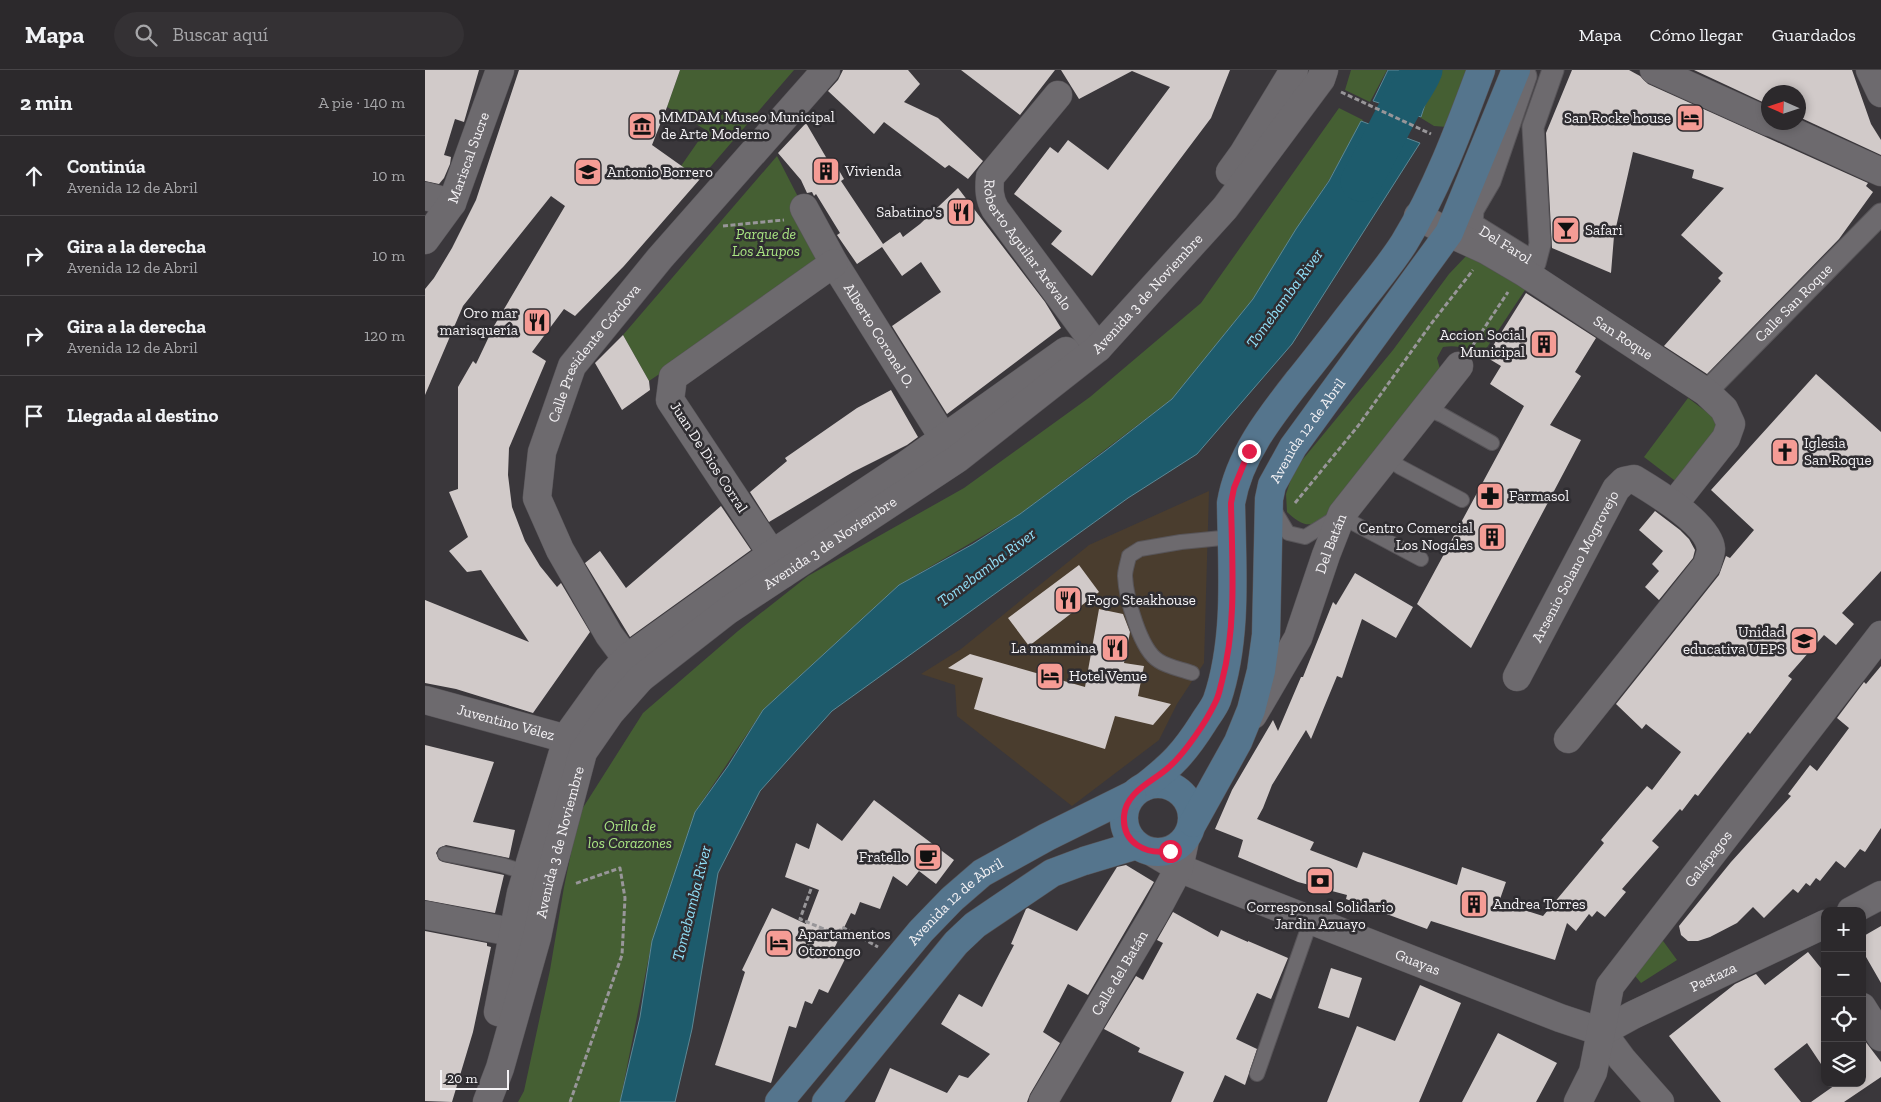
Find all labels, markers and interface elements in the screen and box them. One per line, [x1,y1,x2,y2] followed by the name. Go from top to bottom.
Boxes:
[114,12,464,57] search box
[25,20,84,49] text: Mapa
[132,21,160,49] icon: search
[172,23,268,46] text: Buscar aquí
[1579,24,1622,46] text: Mapa
[1650,24,1744,46] text: Cómo llegar
[1772,24,1856,46] text: Guardados
[1761,85,1806,130] north arrow
[20,90,72,115] text: 2 min
[319,93,405,112] text: A pie · 140 m
[1675,103,1705,133] hotel icon: San Rocke house
[661,108,835,143] place label: MMDAM Museo Municipal de Arte Moderno
[1564,109,1671,127] place label: San Rocke house
[444,110,493,206] street label: Mariscal Sucre
[627,111,657,141] museum icon: MMDAM Museo Municipal de Arte Moderno
[67,155,146,178] text: Continúa
[811,156,841,186] building icon: Vivienda
[573,157,603,187] school or university icon: Antonio Borrero
[20,162,48,190] icon: ahead
[844,162,901,180] place label: Vivienda
[607,163,713,181] place label: Antonio Borrero
[372,166,405,185] text: 10 m
[67,178,198,197] text: Avenida 12 de Abril
[980,179,1076,314] street label: Roberto Aguilar Arévalo
[946,197,976,227] restaurant icon: Sabatino's
[876,203,942,221] place label: Sabatino's
[1551,215,1581,245] bar icon: Safari
[1585,221,1623,239] place label: Safari
[1476,222,1535,268] street label: Del Farol
[732,225,800,260] park label: Parque de Los Arupos
[1089,230,1206,358] street label: Avenida 3 de Noviembre
[67,235,206,258] text: Gira a la derecha
[20,242,48,270] icon: right
[1242,245,1327,352] water label: Tomebamba River
[372,246,405,265] text: 10 m
[67,258,198,277] text: Avenida 12 de Abril
[1751,260,1836,346] street label: Calle San Roque
[544,280,644,425] street label: Calle Presidente Córdova
[840,280,919,391] street label: Alberto Coronel O.
[440,304,518,339] place label: Oro mar marisquería
[522,307,552,337] restaurant icon: Oro mar marisquería
[1590,312,1656,364] street label: San Roque
[67,315,206,338] text: Gira a la derecha
[20,322,48,350] icon: right
[364,326,405,345] text: 120 m
[1440,326,1525,361] place label: Accion Social Municipal
[1529,329,1559,359] building icon: Accion Social Municipal
[67,338,198,357] text: Avenida 12 de Abril
[1266,375,1349,486] street label: Avenida 12 de Abril
[666,398,752,516] street label: Juan De Dios Corral
[20,402,48,430] icon: arrive
[67,404,218,427] text: Llegada al destino
[1804,434,1872,469] place label: Iglesia San Roque
[1770,437,1800,467] church icon: Iglesia San Roque
[1238,440,1261,463] route end
[1475,481,1505,511] pharmacy icon: Farmasol
[1509,487,1569,505] place label: Farmasol
[1528,487,1623,645] street label: Arsenio Solano Mogrovejo
[760,492,900,593] street label: Avenida 3 de Noviembre
[1311,511,1350,576] street label: Del Batán
[1359,519,1473,554] place label: Centro Comercial Los Nogales
[1477,522,1507,552] building icon: Centro Comercial Los Nogales
[934,524,1040,610] water label: Tomebamba River
[1053,585,1083,615] restaurant icon: Fogo Steakhouse
[1087,591,1196,609] place label: Fogo Steakhouse
[1683,623,1786,658] place label: Unidad educativa UEPS
[1789,626,1819,656] school or university icon: Unidad educativa UEPS
[1100,633,1130,663] restaurant icon: La mammina
[1011,639,1096,657] place label: La mammina
[1035,661,1065,691] hotel icon: Hotel Venue
[1069,667,1147,685] place label: Hotel Venue
[455,700,557,744] street label: Juventino Vélez
[532,764,588,920] street label: Avenida 3 de Noviembre
[588,817,672,852] park label: Orilla de los Corazones
[1681,827,1736,891] street label: Galápagos
[1159,840,1182,863] route start
[913,842,943,872] cafe icon: Fratello
[668,843,715,963] water label: Tomebamba River
[859,848,909,866] place label: Fratello
[904,854,1006,949] street label: Avenida 12 de Abril
[1305,866,1335,896] bank icon: Corresponsal Solidario Jardin Azuayo
[1459,889,1489,919] building icon: Andrea Torres
[1493,895,1586,913] place label: Andrea Torres
[1247,898,1394,933] place label: Corresponsal Solidario Jardin Azuayo
[1821,907,1866,1087] map controls
[1821,907,1866,952] button: +
[798,925,891,960] place label: Apartamentos Otorongo
[1087,927,1152,1019] street label: Calle del Batán
[764,928,794,958] hotel icon: Apartamentos Otorongo
[1392,945,1443,979] street label: Guayas
[1821,952,1866,997] button: −
[1687,958,1739,996] street label: Pastaza
[1821,997,1866,1042] button: locate
[1821,1042,1866,1087] button: layers
[440,1067,509,1090] scale bar
[447,1070,478,1087] text: 20 m

